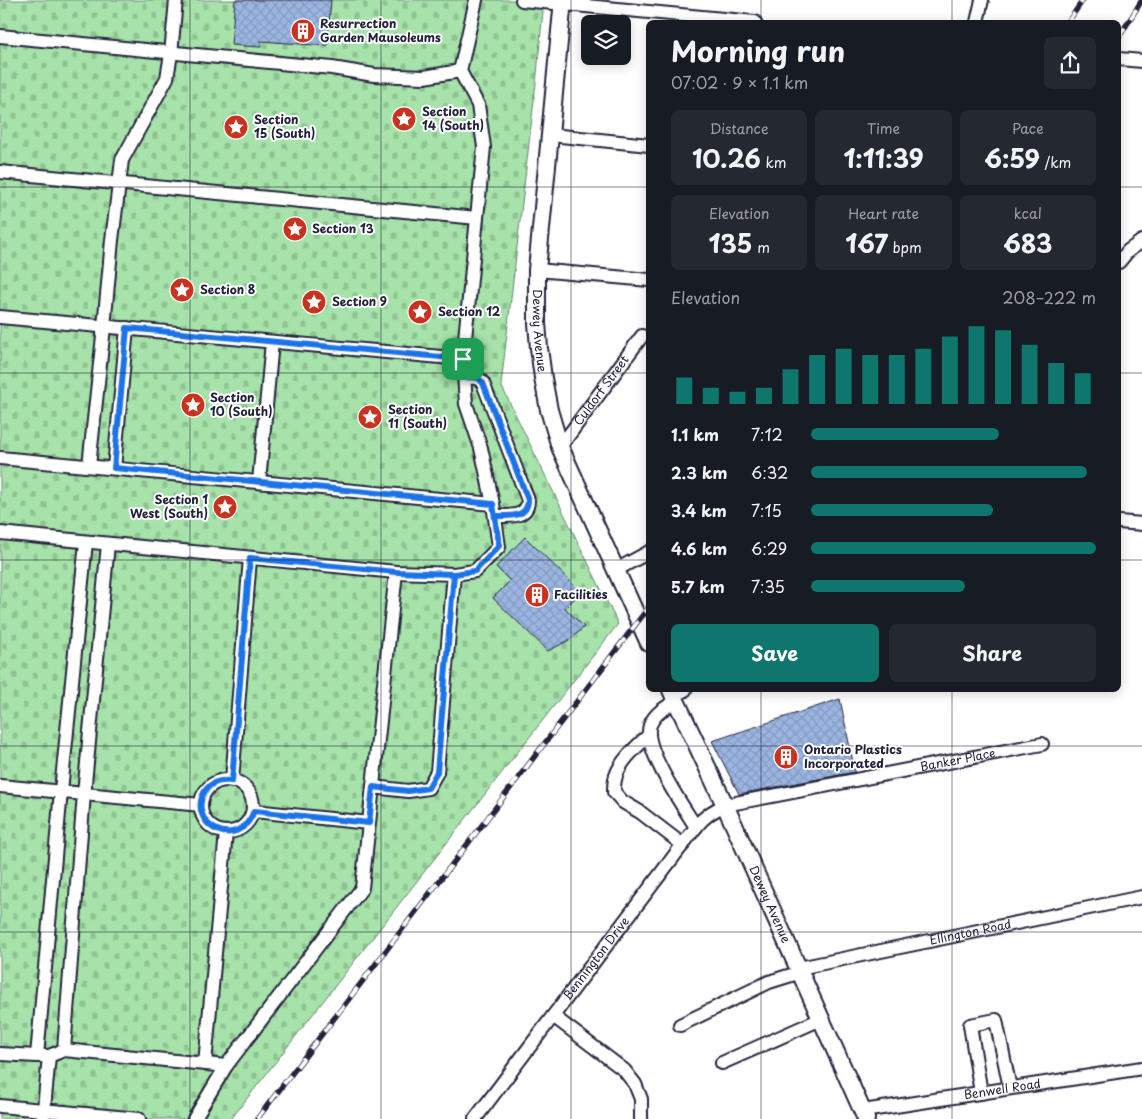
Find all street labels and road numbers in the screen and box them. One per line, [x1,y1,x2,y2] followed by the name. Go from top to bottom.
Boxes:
[529,289,552,374] street label: Dewey Avenue
[569,351,633,429] street label: Culdorf Street
[918,743,997,775] street label: Banker Place
[745,862,796,946] street label: Dewey Avenue
[558,913,633,1004] street label: Bennington Drive
[928,914,1013,949] street label: Ellington Road
[963,1074,1042,1103] street label: Benwell Road

